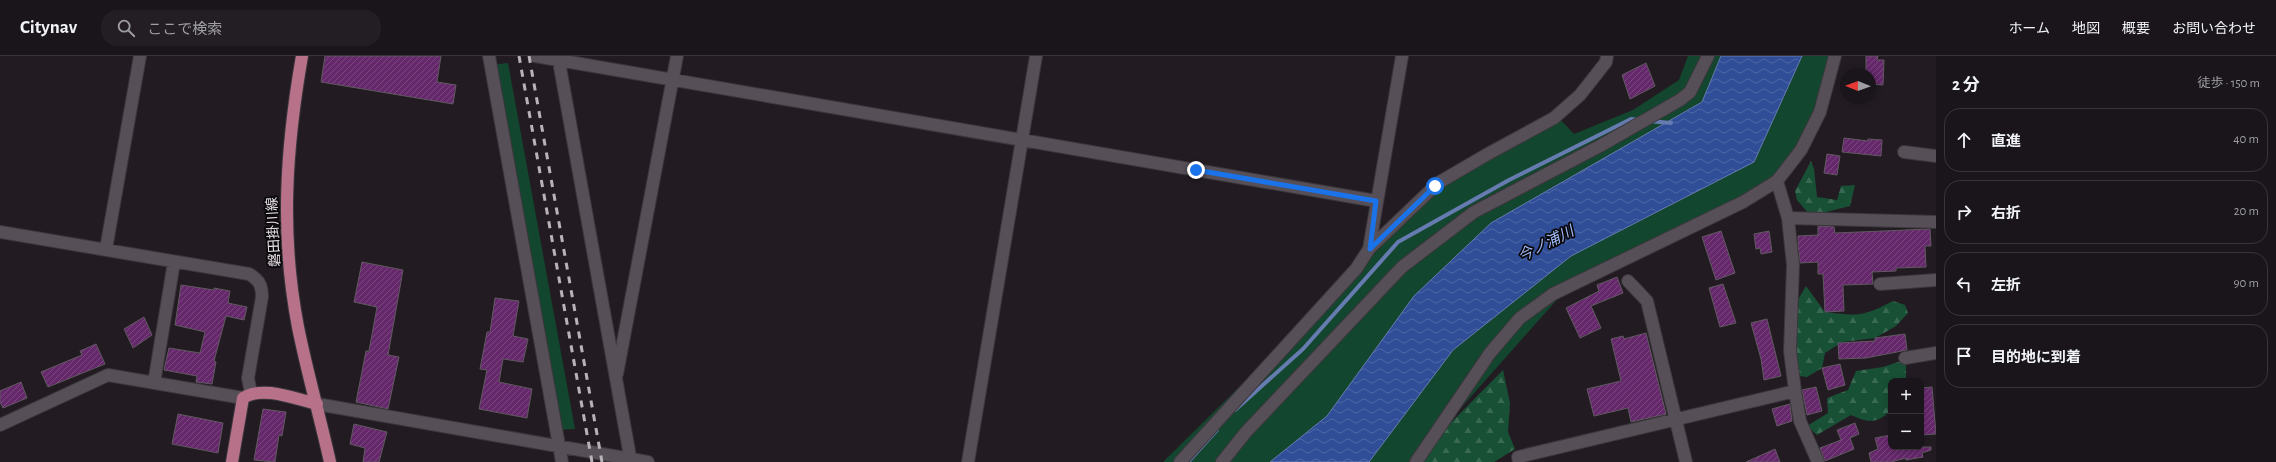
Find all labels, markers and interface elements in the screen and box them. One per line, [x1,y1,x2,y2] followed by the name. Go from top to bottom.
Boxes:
[101,10,381,46] search box
[115,17,137,39] icon: search
[20,18,77,37] text: Citynav
[147,22,222,37] text: ここで検索
[2008,22,2050,36] text: ホーム
[2072,22,2100,36] text: 地図
[2122,22,2150,36] text: 概要
[2172,22,2256,36] text: お問い合わせ
[1840,68,1876,104] north arrow
[1952,76,1980,93] text: 2 分
[2197,77,2260,90] text: 徒歩 · 150 m
[1953,129,1975,151] icon: ahead
[2233,133,2259,146] text: 40 m
[1991,134,2021,149] text: 直進
[1187,161,1205,179] route end
[1426,177,1444,195] route start
[263,197,283,267] street label: 磐田掛川線
[1953,201,1975,223] icon: right
[2234,205,2259,218] text: 20 m
[1991,206,2021,221] text: 右折
[1515,222,1578,264] water label: 今ノ浦川
[1953,273,1975,295] icon: left
[2233,277,2259,290] text: 90 m
[1991,278,2021,293] text: 左折
[1953,345,1975,367] icon: arrive
[1991,350,2081,365] text: 目的地に到着
[1888,378,1924,450] map controls
[1888,378,1924,414] button: +
[1888,414,1924,450] button: −

